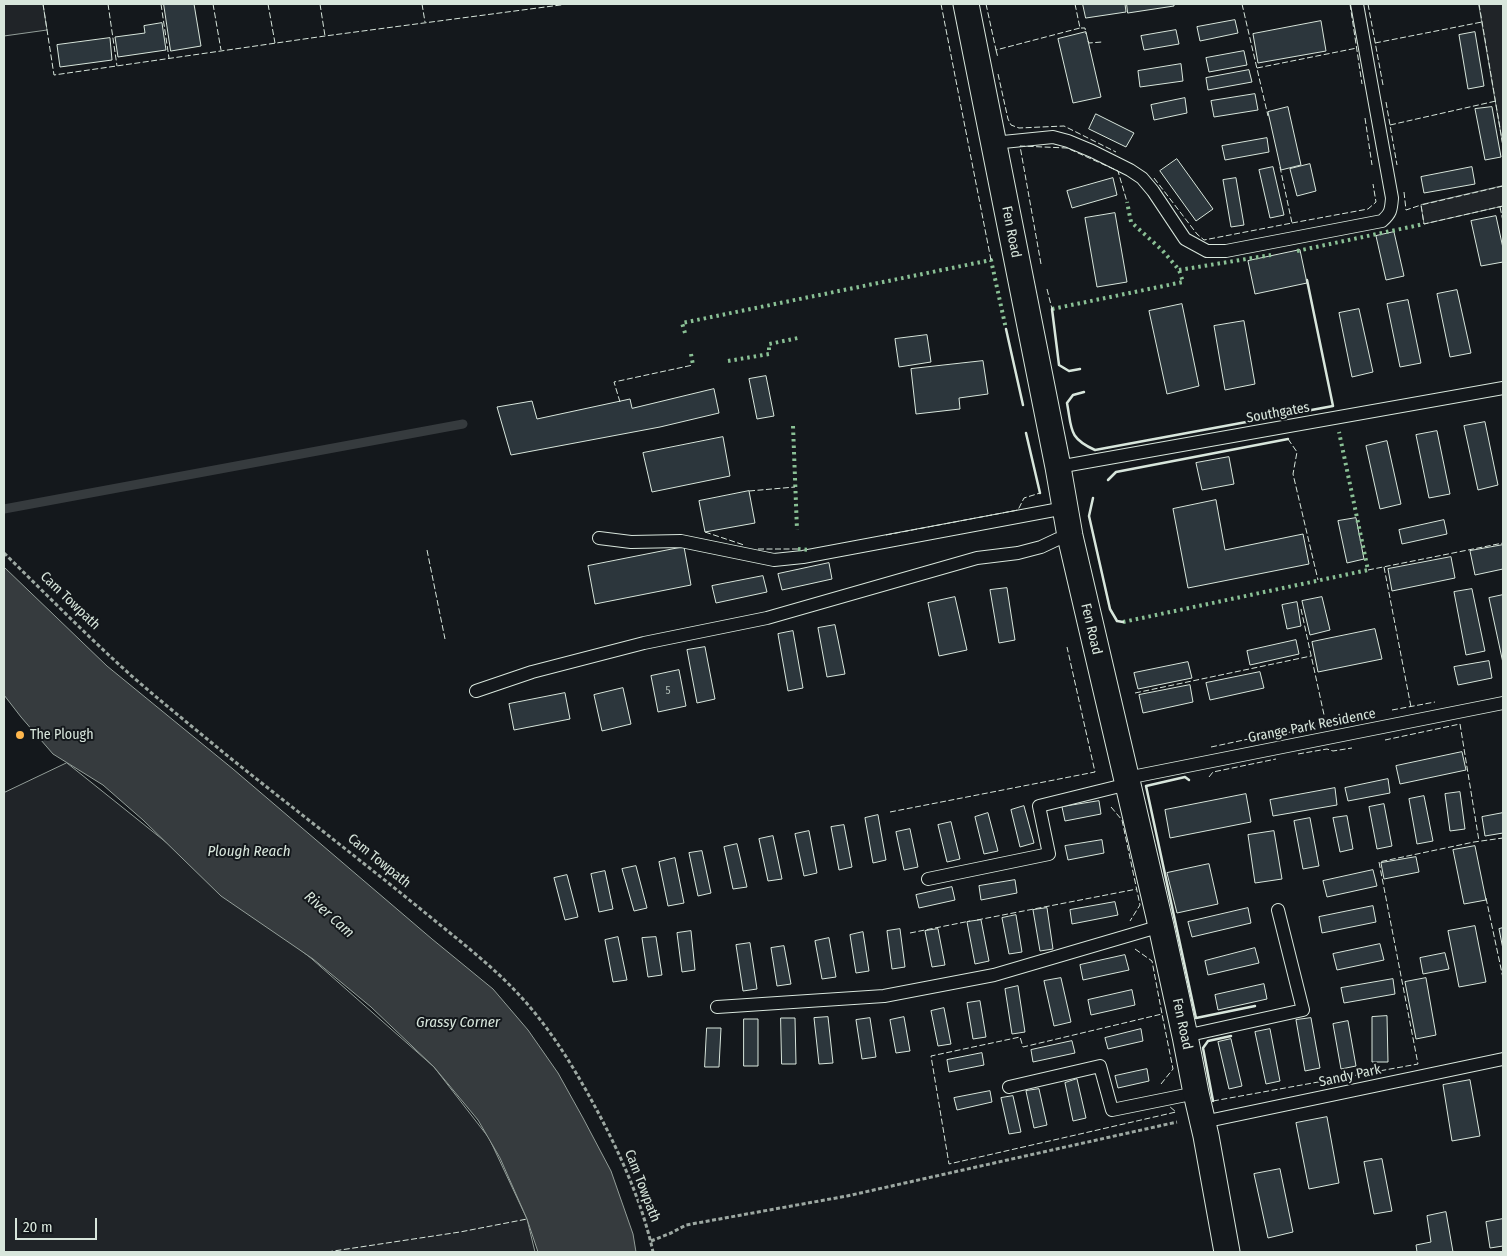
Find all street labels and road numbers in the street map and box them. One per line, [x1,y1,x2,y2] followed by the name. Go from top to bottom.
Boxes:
[998,205,1024,259] street label: Fen Road
[1245,399,1311,427] street label: Southgates
[37,568,103,634] street label: Cam Towpath
[1077,602,1105,656] street label: Fen Road
[1247,705,1377,747] street label: Grange Park Residence
[344,830,414,892] street label: Cam Towpath
[1168,997,1196,1051] street label: Fen Road
[1317,1061,1383,1091] street label: Sandy Park
[620,1147,664,1225] street label: Cam Towpath

